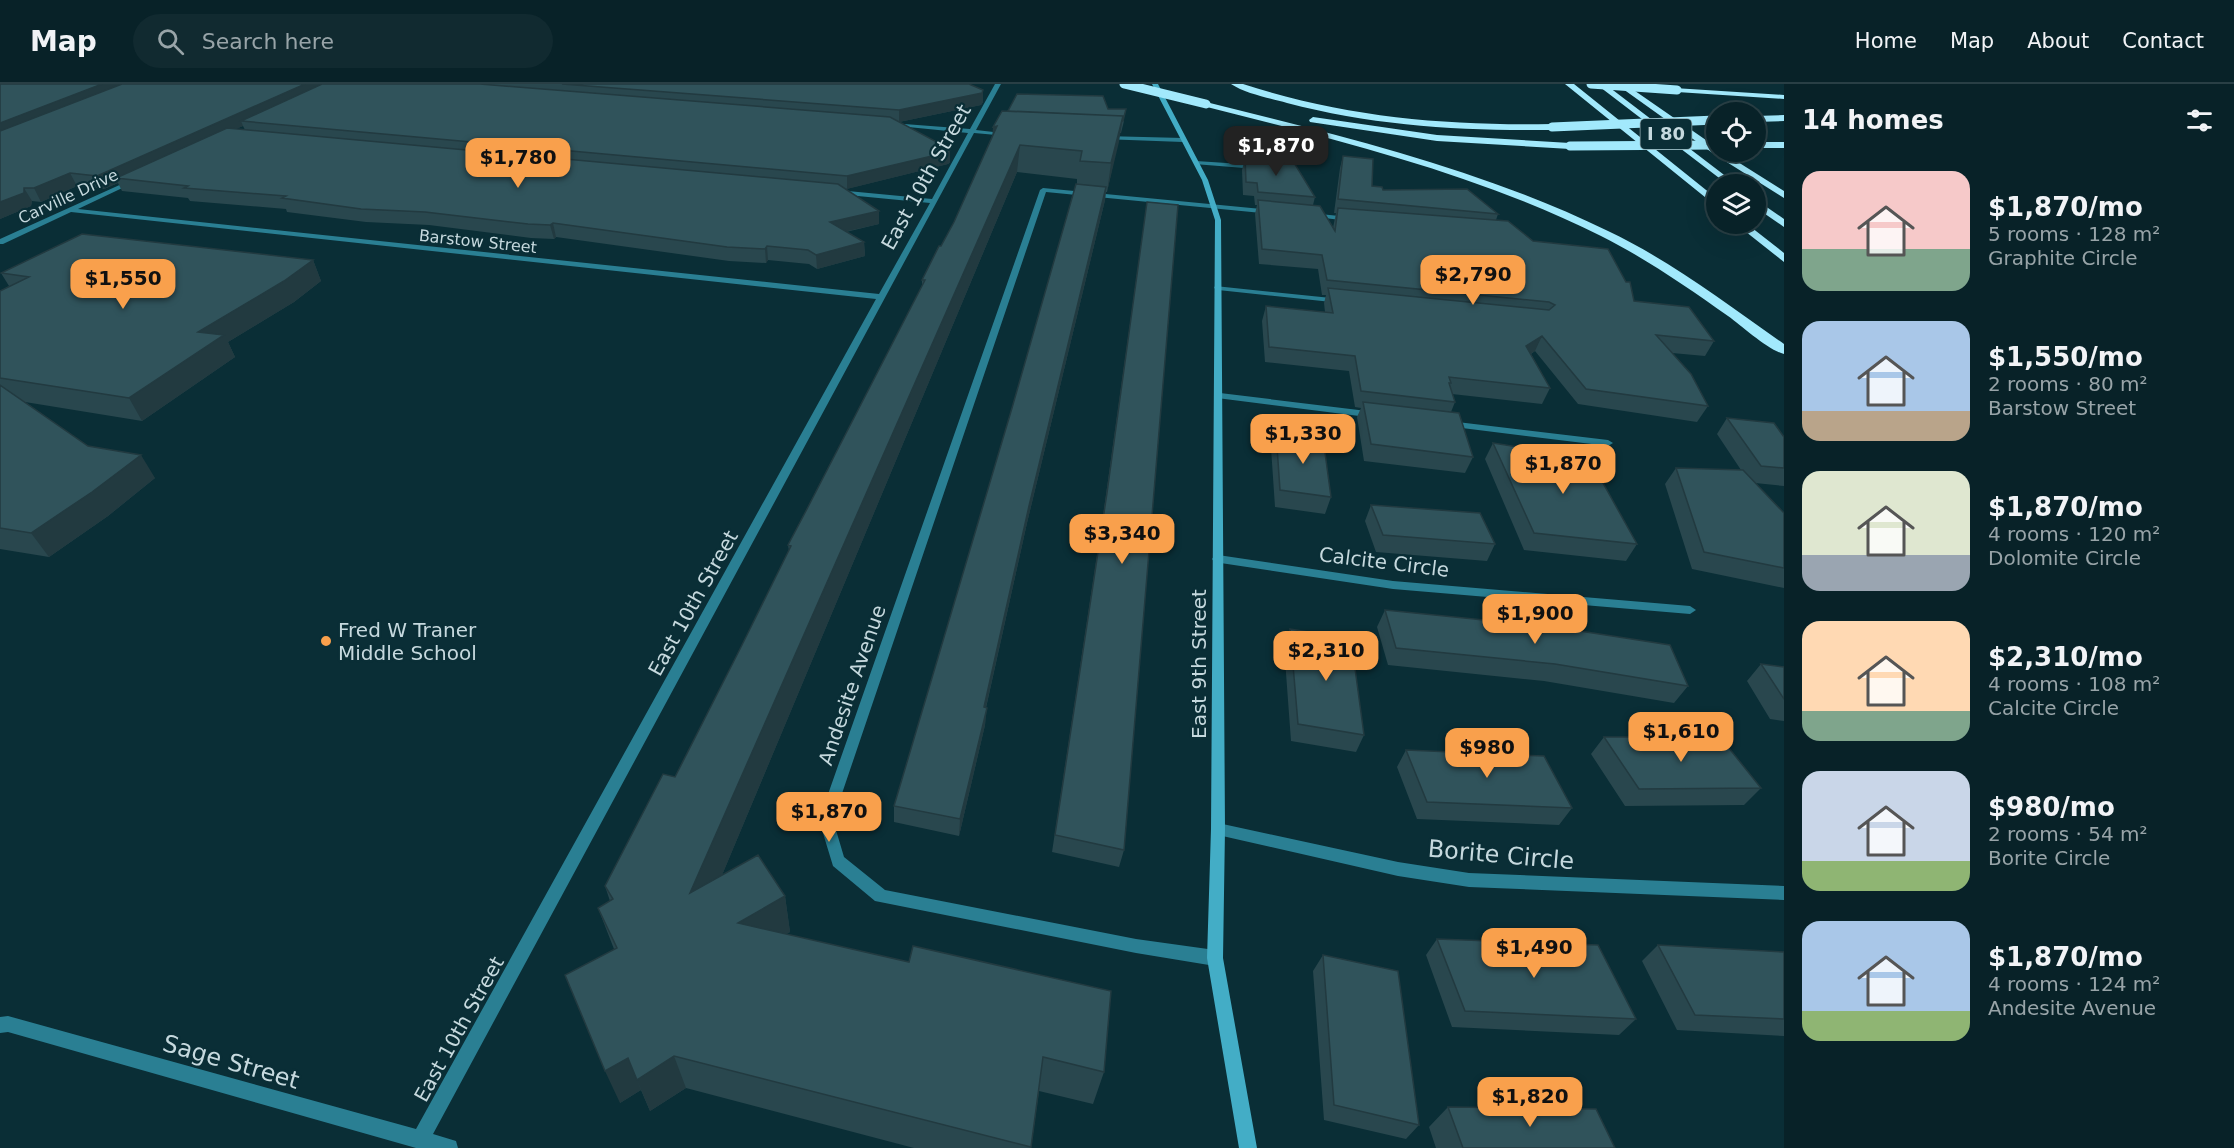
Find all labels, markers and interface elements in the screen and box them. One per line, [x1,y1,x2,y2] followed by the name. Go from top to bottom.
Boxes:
[133,14,553,68] search box
[30,25,97,58] text: Map
[154,25,187,58] icon: search
[202,29,334,54] text: Search here
[1855,29,1917,53] text: Home
[1950,29,1994,53] text: Map
[2027,29,2089,53] text: About
[2122,29,2204,53] text: Contact
[876,100,976,254] street label: East 10th Street
[1706,102,1766,234] map controls
[1706,102,1766,162] button: locate
[2183,104,2216,137] icon: filters
[1802,105,1944,135] text: 14 homes
[1640,119,1692,149] road number: I 80
[1227,126,1325,177] pin: $1,870
[1237,133,1315,157] text: $1,870
[469,138,567,189] pin: $1,780
[479,145,557,169] text: $1,780
[15,165,121,228] street label: Carville Drive
[1706,174,1766,234] button: layers
[1988,192,2143,222] text: $1,870/mo
[1850,195,1922,267] icon: home
[1988,222,2160,246] text: 5 rooms · 128 m²
[418,226,538,257] street label: Barstow Street
[1988,246,2138,270] text: Graphite Circle
[1424,255,1522,306] pin: $2,790
[74,259,172,310] pin: $1,550
[1434,262,1512,286] text: $2,790
[84,266,162,290] text: $1,550
[1988,342,2143,372] text: $1,550/mo
[1850,345,1922,417] icon: home
[1988,372,2148,396] text: 2 rooms · 80 m²
[1988,396,2136,420] text: Barstow Street
[1254,414,1352,465] pin: $1,330
[1264,421,1342,445] text: $1,330
[1514,444,1612,495] pin: $1,870
[1524,451,1602,475] text: $1,870
[1988,492,2143,522] text: $1,870/mo
[1850,495,1922,567] icon: home
[1073,514,1171,565] pin: $3,340
[1083,521,1161,545] text: $3,340
[1988,522,2160,546] text: 4 rooms · 120 m²
[643,526,743,680] street label: East 10th Street
[1318,542,1450,582] street label: Calcite Circle
[1988,546,2141,570] text: Dolomite Circle
[1187,589,1211,739] street label: East 9th Street
[1486,594,1584,645] pin: $1,900
[1496,601,1574,625] text: $1,900
[813,602,891,768] street label: Andesite Avenue
[338,618,477,665] place label: Fred W Traner Middle School
[1277,631,1375,682] pin: $2,310
[319,634,333,648] marker: Fred W Traner Middle School
[1287,638,1365,662] text: $2,310
[1988,642,2143,672] text: $2,310/mo
[1850,645,1922,717] icon: home
[1988,672,2160,696] text: 4 rooms · 108 m²
[1988,696,2119,720] text: Calcite Circle
[1632,712,1730,763] pin: $1,610
[1642,719,1720,743] text: $1,610
[1451,728,1523,779] pin: $980
[1459,735,1515,759] text: $980
[780,792,878,843] pin: $1,870
[1988,792,2115,822] text: $980/mo
[1850,795,1922,867] icon: home
[790,799,868,823] text: $1,870
[1988,822,2148,846] text: 2 rooms · 54 m²
[1427,835,1575,875] street label: Borite Circle
[1988,846,2110,870] text: Borite Circle
[1485,928,1583,979] pin: $1,490
[1495,935,1573,959] text: $1,490
[1988,942,2143,972] text: $1,870/mo
[1850,945,1922,1017] icon: home
[409,952,509,1106] street label: East 10th Street
[1988,972,2160,996] text: 4 rooms · 124 m²
[1988,996,2156,1020] text: Andesite Avenue
[160,1029,302,1095] street label: Sage Street
[1481,1077,1579,1128] pin: $1,820
[1491,1084,1569,1108] text: $1,820

